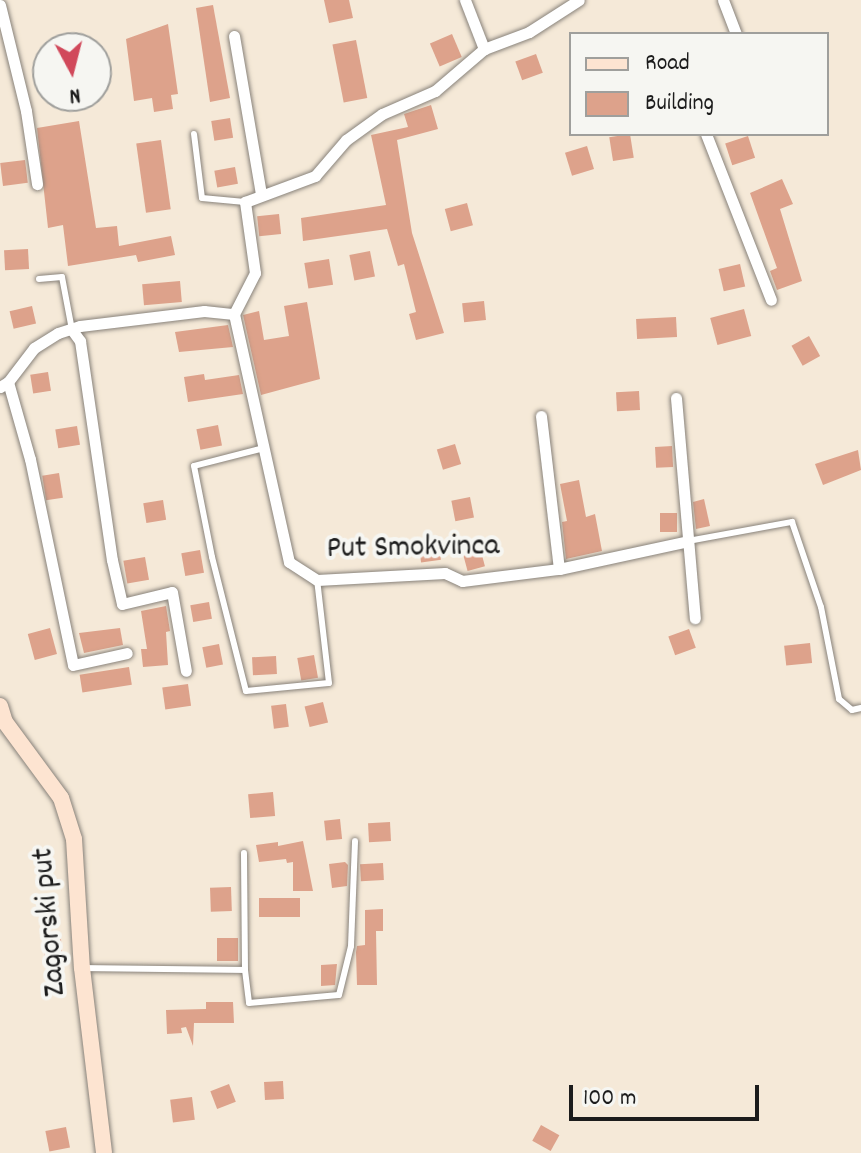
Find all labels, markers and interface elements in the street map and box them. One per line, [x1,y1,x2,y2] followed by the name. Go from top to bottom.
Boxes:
[32,32,112,112] north arrow
[569,32,829,136] legend
[645,47,690,81] text: Road
[67,78,82,110] text: N
[645,87,714,121] text: Building
[326,528,500,570] street label: Put Smokvinca
[25,846,77,998] street label: Zagorski put
[573,1069,763,1119] scale bar
[583,1082,636,1116] text: 100 m

